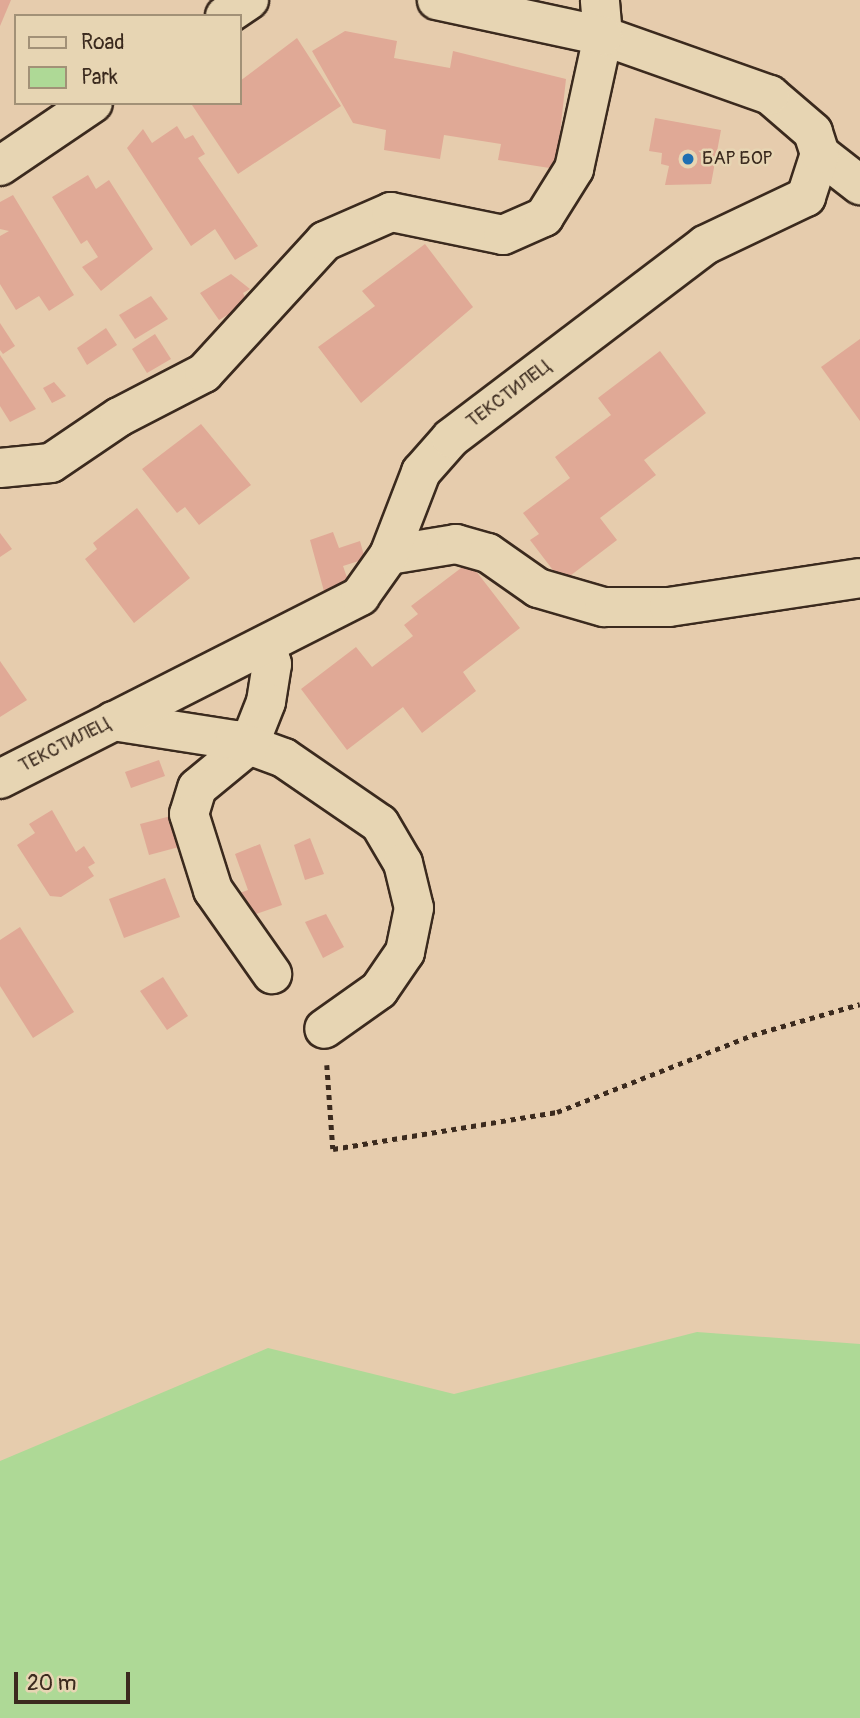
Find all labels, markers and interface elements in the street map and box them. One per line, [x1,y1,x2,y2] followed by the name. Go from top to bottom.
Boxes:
[14,14,242,105] legend
[81,29,125,56] text: Road
[81,64,118,91] text: Park
[702,148,772,170] place label: БАР БОР
[680,151,696,167] marker: БАР БОР
[462,355,556,433] street label: ТЕКСТИЛЕЦ
[15,712,115,778] street label: ТЕКСТИЛЕЦ
[18,1658,133,1702] scale bar
[27,1670,76,1697] text: 20 m

